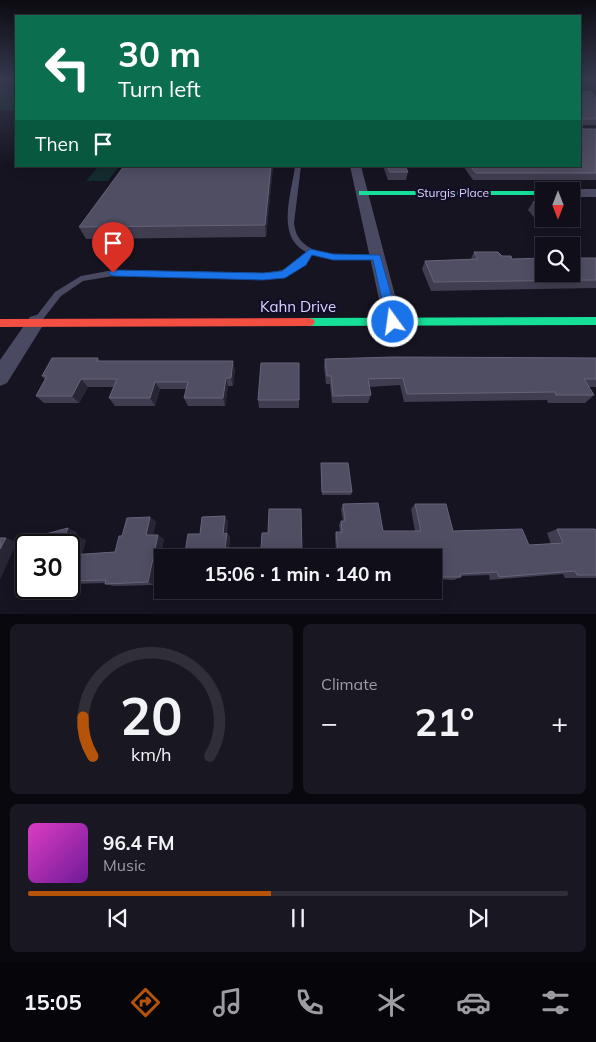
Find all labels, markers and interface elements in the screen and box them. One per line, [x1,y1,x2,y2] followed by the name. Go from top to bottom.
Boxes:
[118,32,201,76] text: 30 m
[35,35,100,100] icon: left
[118,75,201,103] text: Turn left
[89,130,117,158] icon: arrive
[35,132,79,156] text: Then
[535,182,580,228] north arrow
[535,182,580,282] map controls
[417,185,489,200] street label: Sturgis Place
[92,222,134,273] pin
[99,229,127,257] icon: arrive
[535,237,580,282] button: search
[366,295,418,347] position arrow
[260,297,336,316] street label: Kahn Drive
[15,534,80,599] speed limit sign: 30
[204,562,392,586] text: 15:06 · 1 min · 140 m
[321,674,377,694] text: Climate
[120,683,183,748] text: 20
[414,698,475,746] text: 21°
[321,705,338,740] text: −
[551,705,568,740] text: +
[131,743,172,765] text: km/h
[103,831,175,855] text: 96.4 FM
[103,855,146,875] text: Music
[104,904,132,932] icon: previous
[284,904,312,932] icon: pause
[464,904,492,932] icon: next
[128,985,163,1020] icon: directions
[210,985,245,1020] icon: music
[292,985,327,1020] icon: phone
[374,985,409,1020] icon: climate
[456,985,491,1020] icon: car
[538,985,573,1020] icon: filters
[23,988,82,1016] text: 15:05

